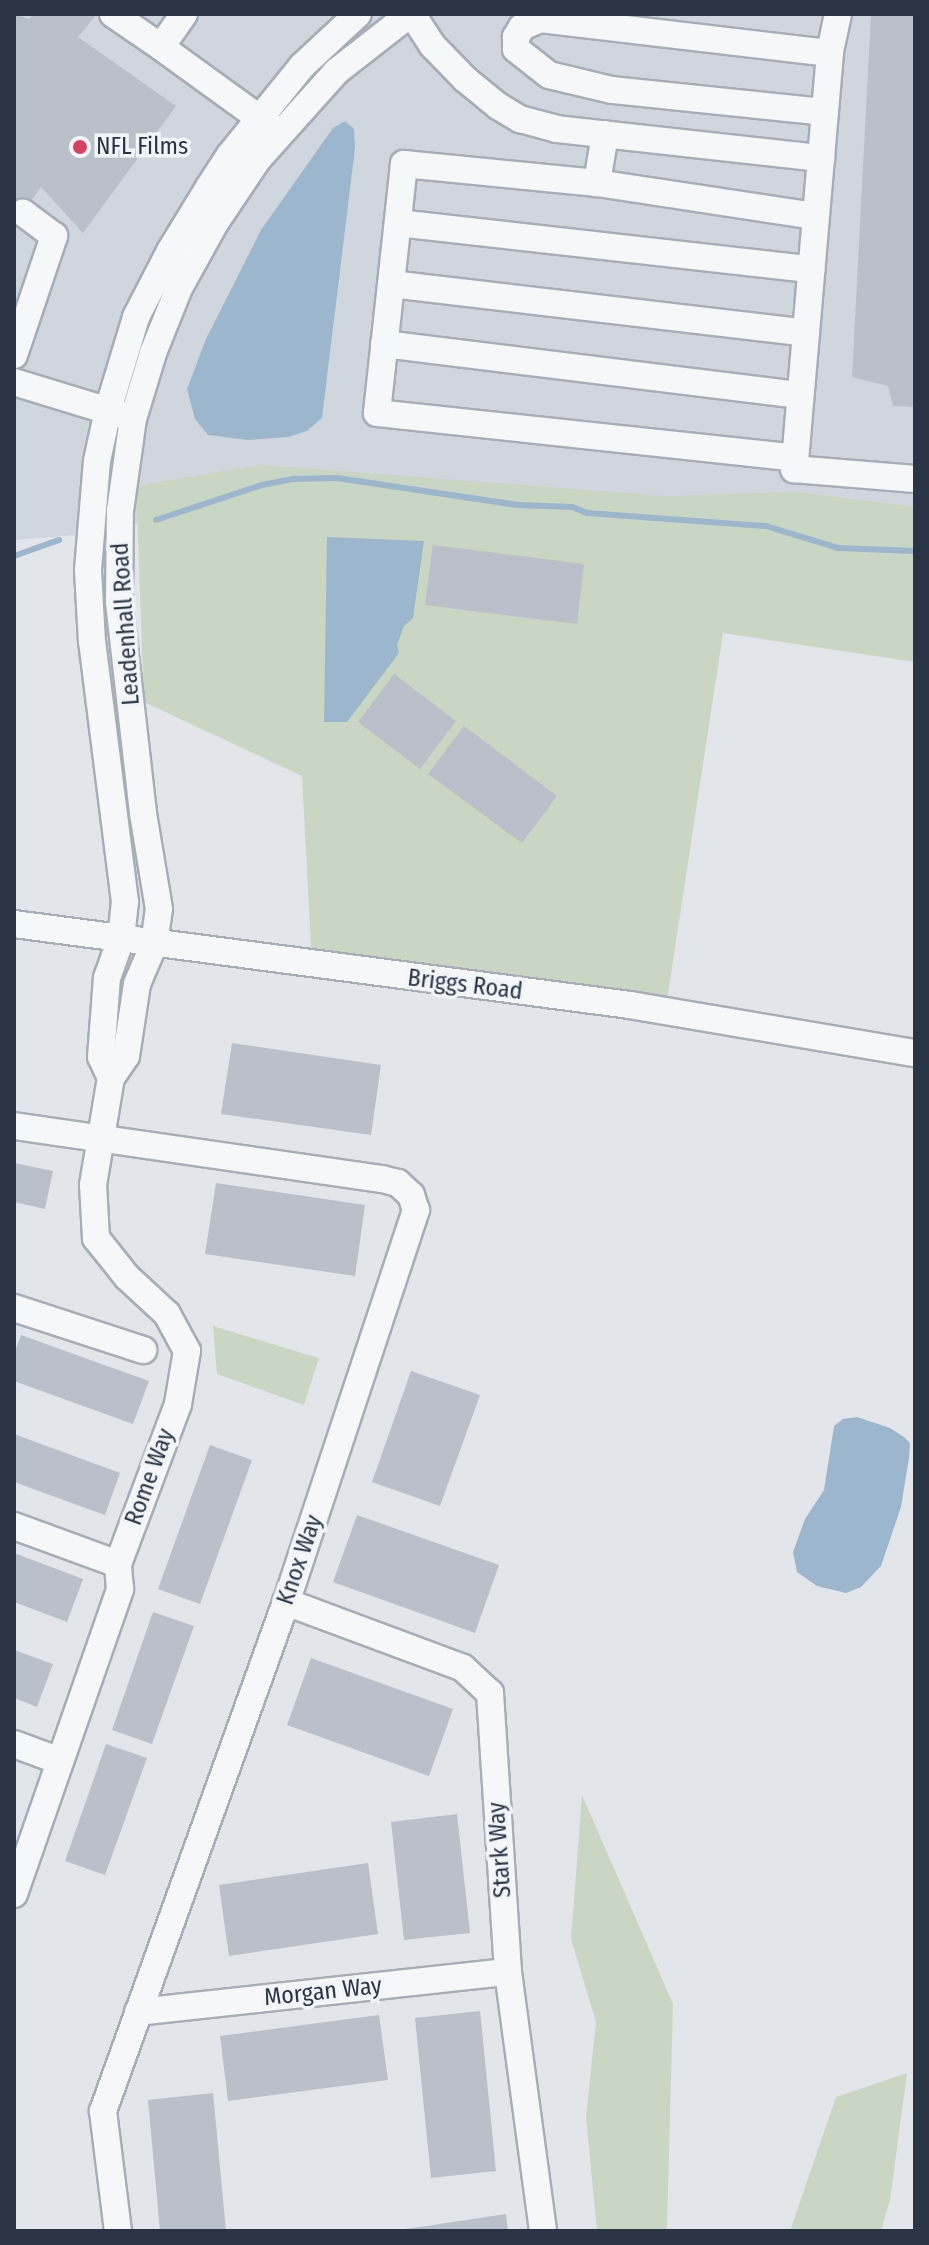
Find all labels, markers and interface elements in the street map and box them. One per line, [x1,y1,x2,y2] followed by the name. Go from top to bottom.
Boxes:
[96,133,188,161] place label: NFL Films
[71,138,89,156] marker: NFL Films
[106,542,146,706] street label: Leadenhall Road
[406,964,524,1006] street label: Briggs Road
[119,1425,181,1529] street label: Rome Way
[271,1511,329,1609] street label: Knox Way
[482,1801,518,1899] street label: Stark Way
[263,1972,383,2012] street label: Morgan Way

